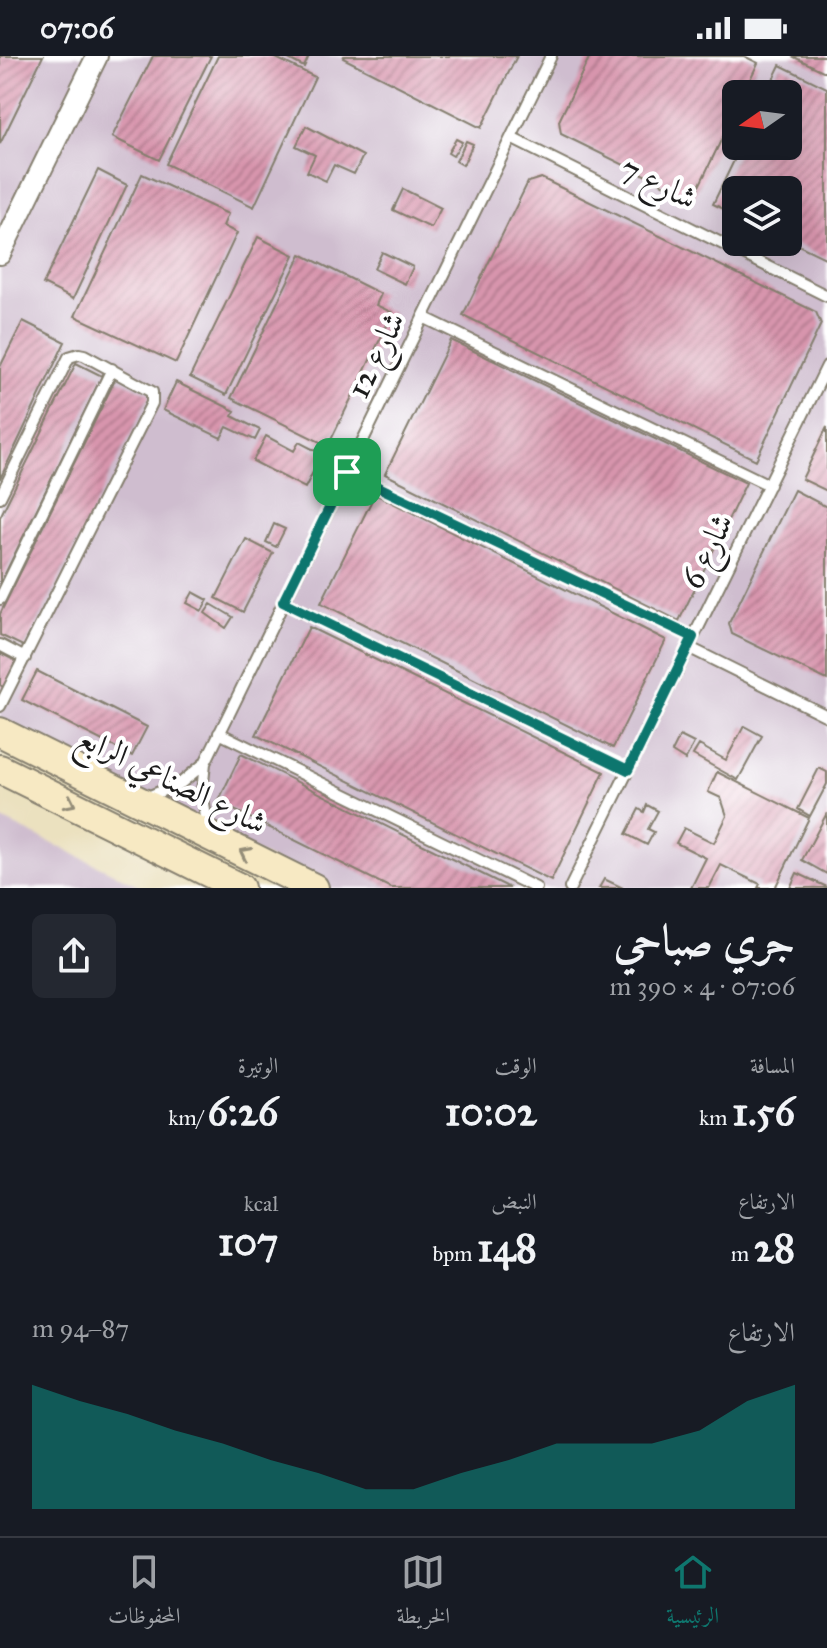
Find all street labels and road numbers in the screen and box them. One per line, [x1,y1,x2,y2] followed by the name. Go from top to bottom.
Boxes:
[612,148,703,224] street label: شارع 7
[339,306,420,407] street label: شارع 12
[672,507,748,598] street label: شارع 6
[67,717,273,851] street label: شارع الصناعي الرابع

